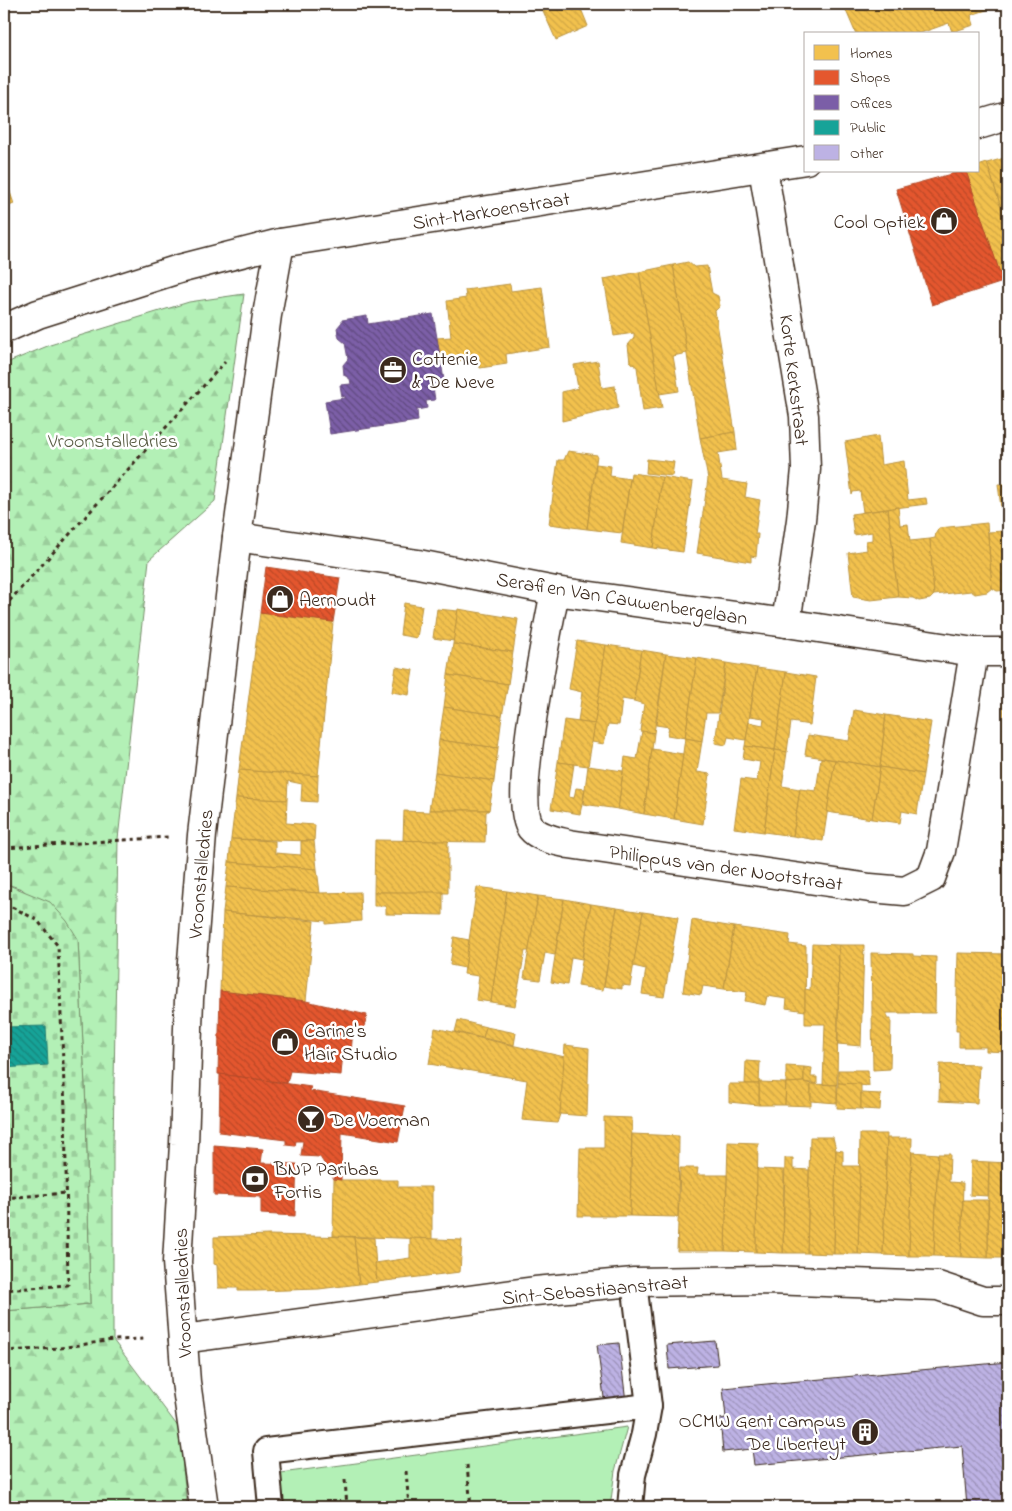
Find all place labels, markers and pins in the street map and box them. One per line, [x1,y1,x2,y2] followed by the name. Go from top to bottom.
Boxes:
[929,206,959,236] shop icon: Cool Optiek
[833,209,925,238] place label: Cool Optiek
[412,346,495,398] place label: Cottenie & De Neve
[378,355,408,385] office icon: Cottenie & De Neve
[265,584,295,614] shop icon: Aernoudt
[299,587,376,616] place label: Aernoudt
[304,1018,397,1070] place label: Carine's Hair Studio
[270,1027,300,1057] shop icon: Carine's Hair Studio
[296,1104,326,1134] bar icon: De Voerman
[329,1107,430,1136] place label: De Voerman
[273,1156,379,1208] place label: BNP Paribas Fortis
[240,1164,270,1194] bank icon: BNP Paribas Fortis
[679,1408,846,1460] place label: OCMW Gent campus De Liberteyt
[850,1417,880,1447] building icon: OCMW Gent campus De Liberteyt

